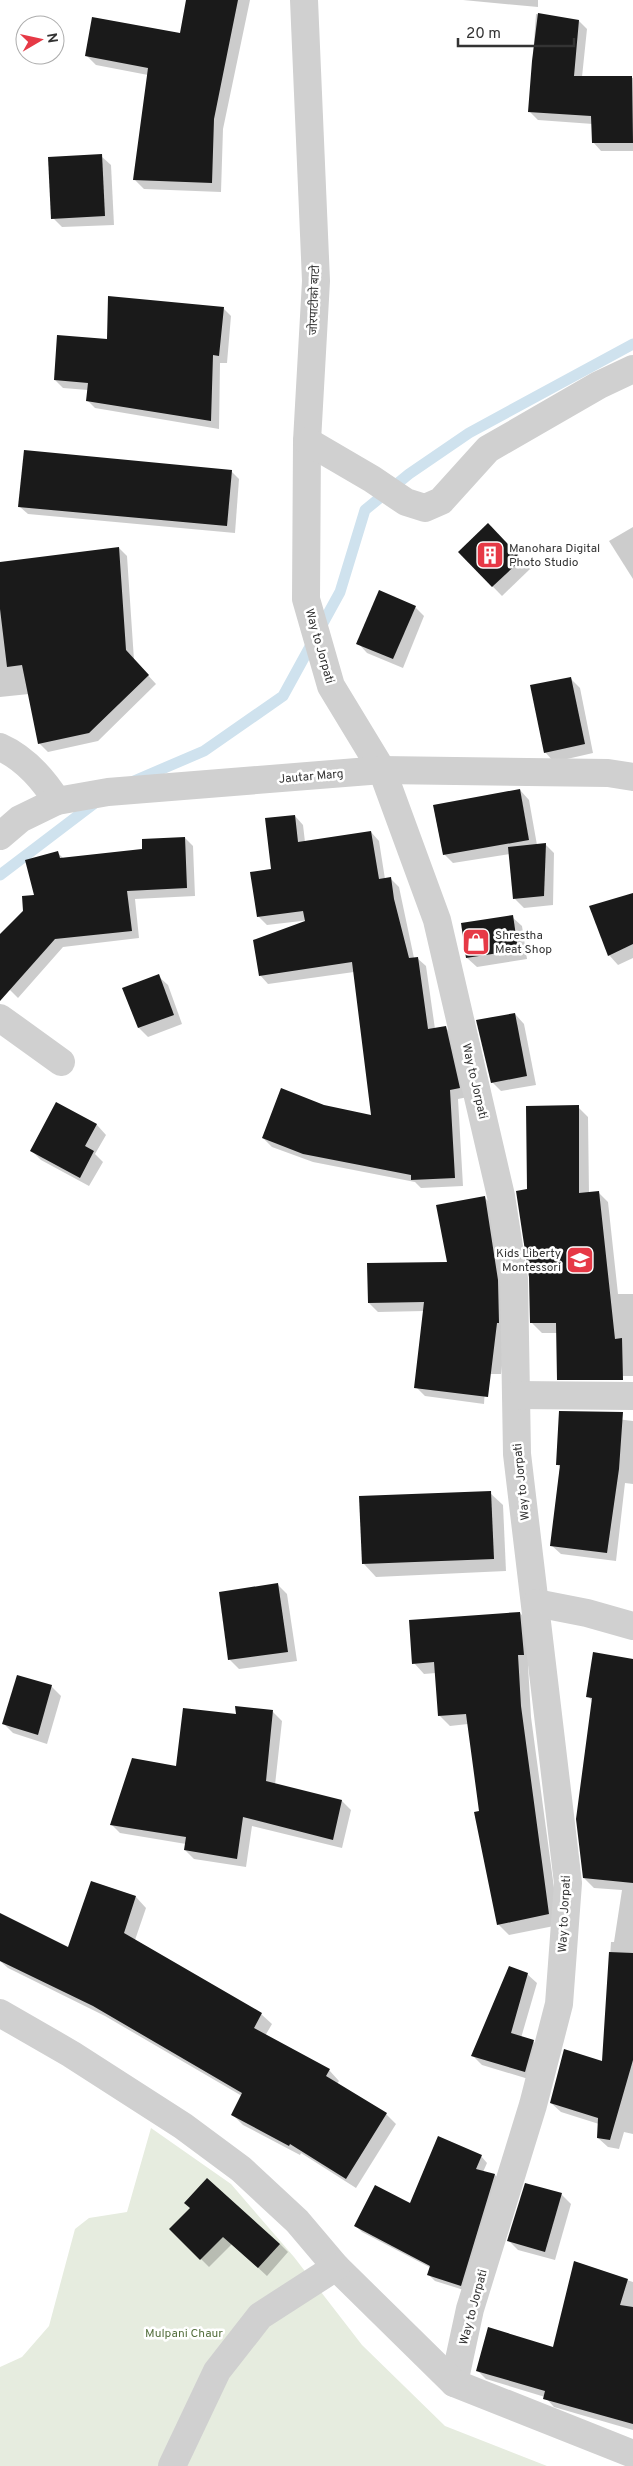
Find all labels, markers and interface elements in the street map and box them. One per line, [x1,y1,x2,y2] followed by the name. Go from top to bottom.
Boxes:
[15,15,65,65] north arrow
[458,15,574,47] scale bar
[466,25,501,44] text: 20 m
[42,32,61,45] text: N
[305,264,324,335] street label: जोरपाटीको बाटो
[475,540,505,570] building icon: Manohara Digital Photo Studio
[509,541,600,571] place label: Manohara Digital Photo Studio
[301,607,337,686] street label: Way to Jorpati
[278,766,344,788] street label: Jautar Marg
[461,927,491,957] shop icon: Shrestha Meat Shop
[495,928,552,958] place label: Shrestha Meat Shop
[458,1042,491,1121] street label: Way to Jorpati
[565,1245,595,1275] school or university icon: Kids Liberty Montessori
[496,1246,561,1276] place label: Kids Liberty Montessori
[510,1443,534,1521] street label: Way to Jorpati
[555,1875,575,1953] street label: Way to Jorpati
[456,2268,492,2347] street label: Way to Jorpati
[145,2326,223,2342] park label: Mulpani Chaur

